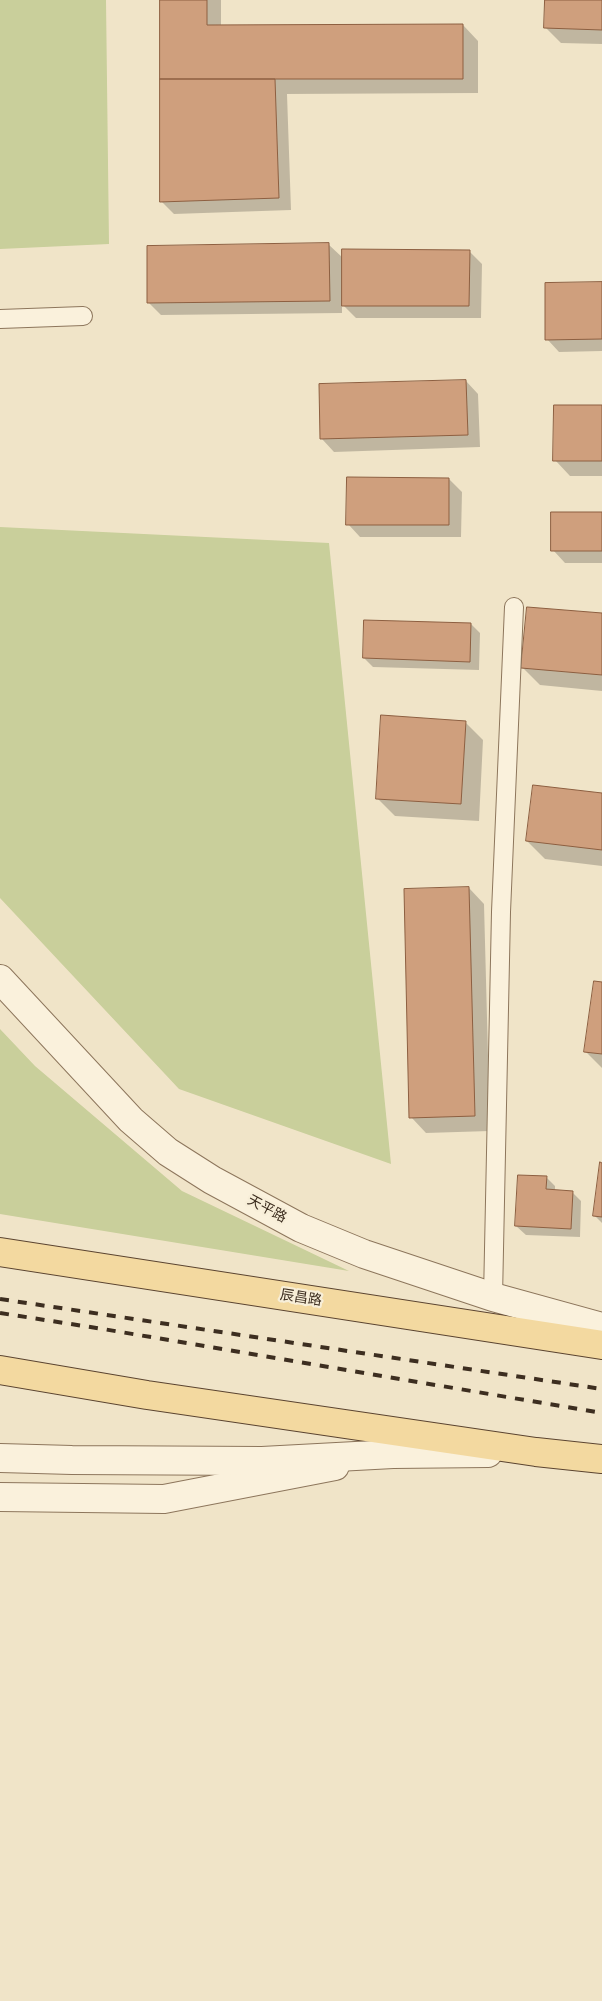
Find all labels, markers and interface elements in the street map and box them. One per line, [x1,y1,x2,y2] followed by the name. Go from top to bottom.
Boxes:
[245,1192,289,1226] street label: 天平路
[279,1286,323,1310] street label: 辰昌路

